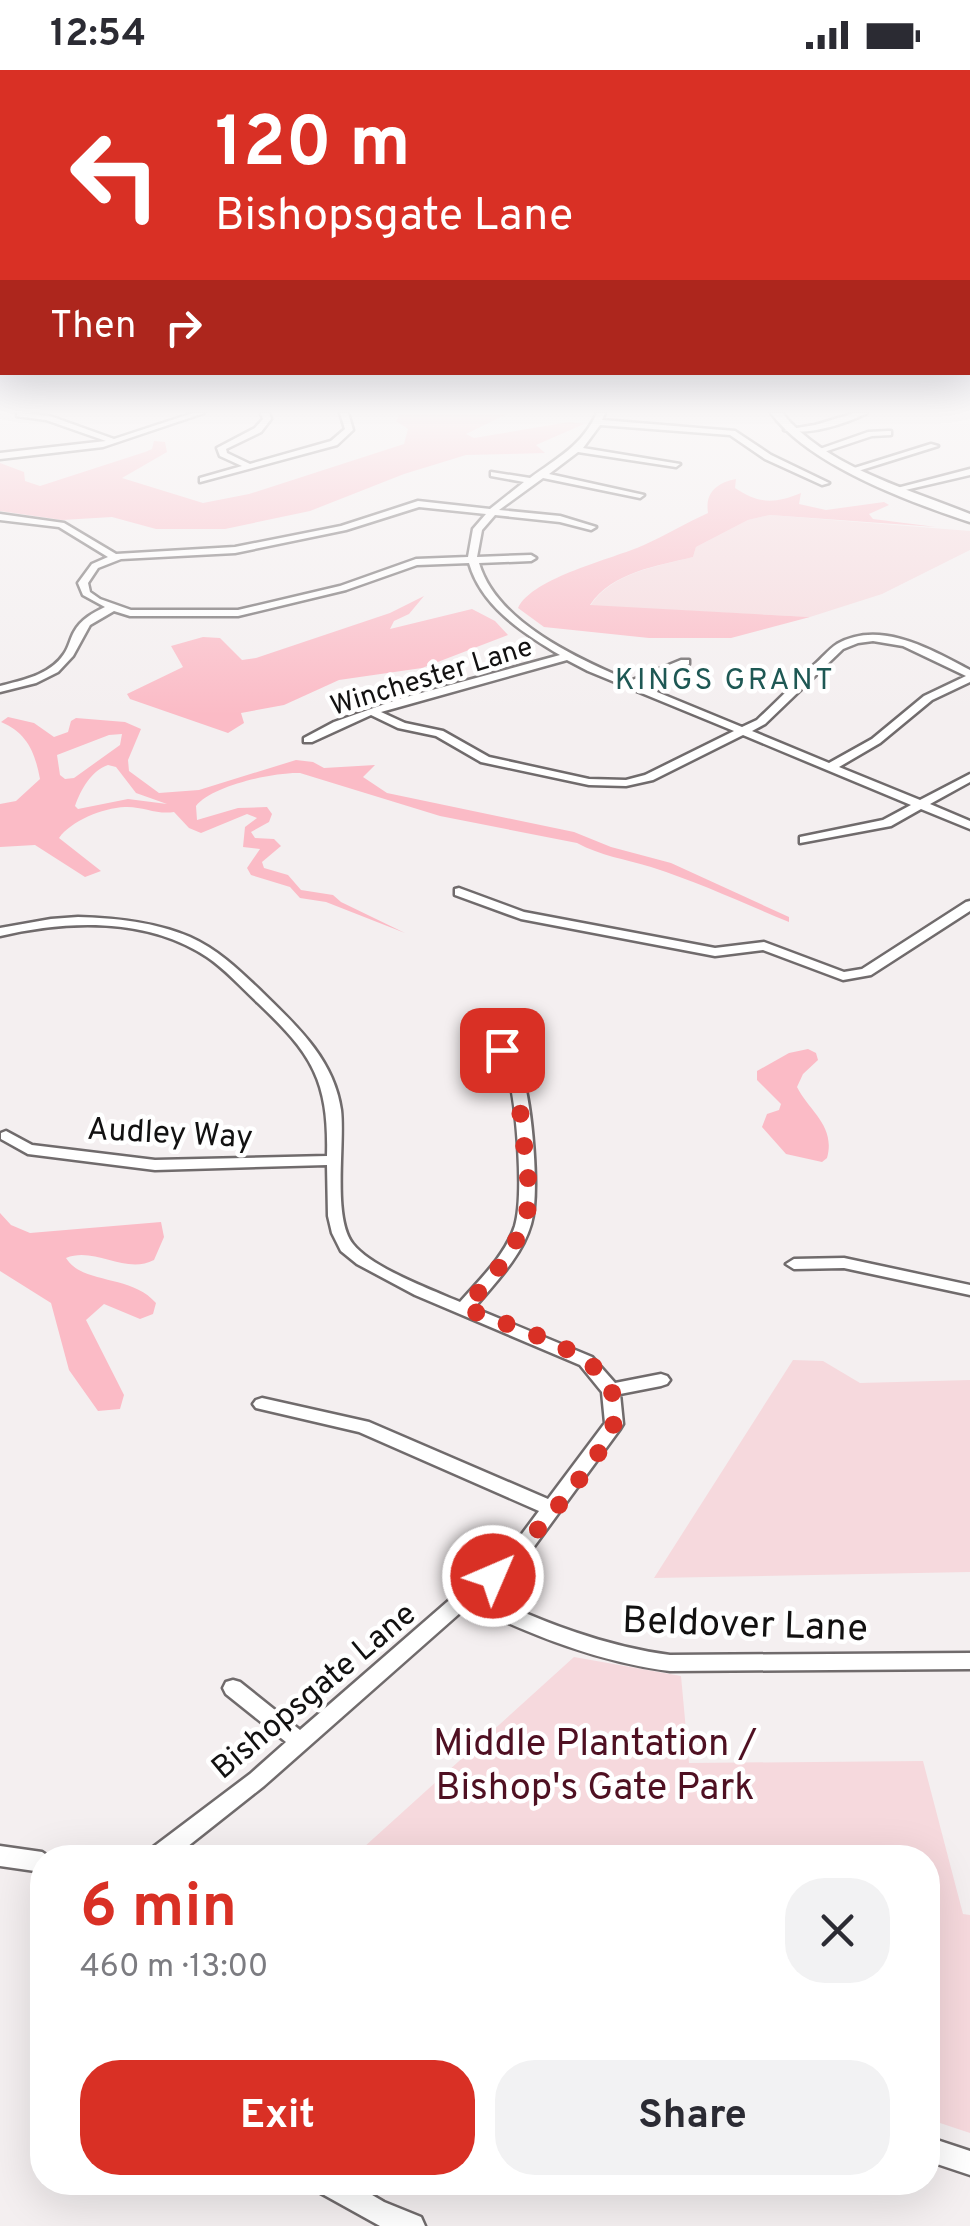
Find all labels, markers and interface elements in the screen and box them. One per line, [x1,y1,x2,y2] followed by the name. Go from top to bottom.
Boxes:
[50,11,146,60] text: 12:54
[215,102,411,191] text: 120 m
[50,110,180,240] icon: left
[215,189,573,246] text: Bishopsgate Lane
[156,300,211,355] icon: right
[50,303,136,352] text: Then
[326,630,537,726] street label: Winchester Lane
[615,663,835,700] district label: KINGS GRANT
[460,1008,545,1093] pin
[475,1023,530,1078] icon: arrive
[86,1111,254,1159] street label: Audley Way
[441,1524,545,1628] position arrow
[205,1595,425,1789] street label: Bishopsgate Lane
[621,1598,869,1655] street label: Beldover Lane
[433,1721,757,1814] park label: Middle Plantation / Bishop's Gate Park
[80,1872,237,1948] text: 6 min
[785,1878,890,1983] button: close
[80,1948,268,1988] text: 460 m · 13:00
[80,2060,475,2175] button: Exit
[495,2060,890,2175] button: Share

